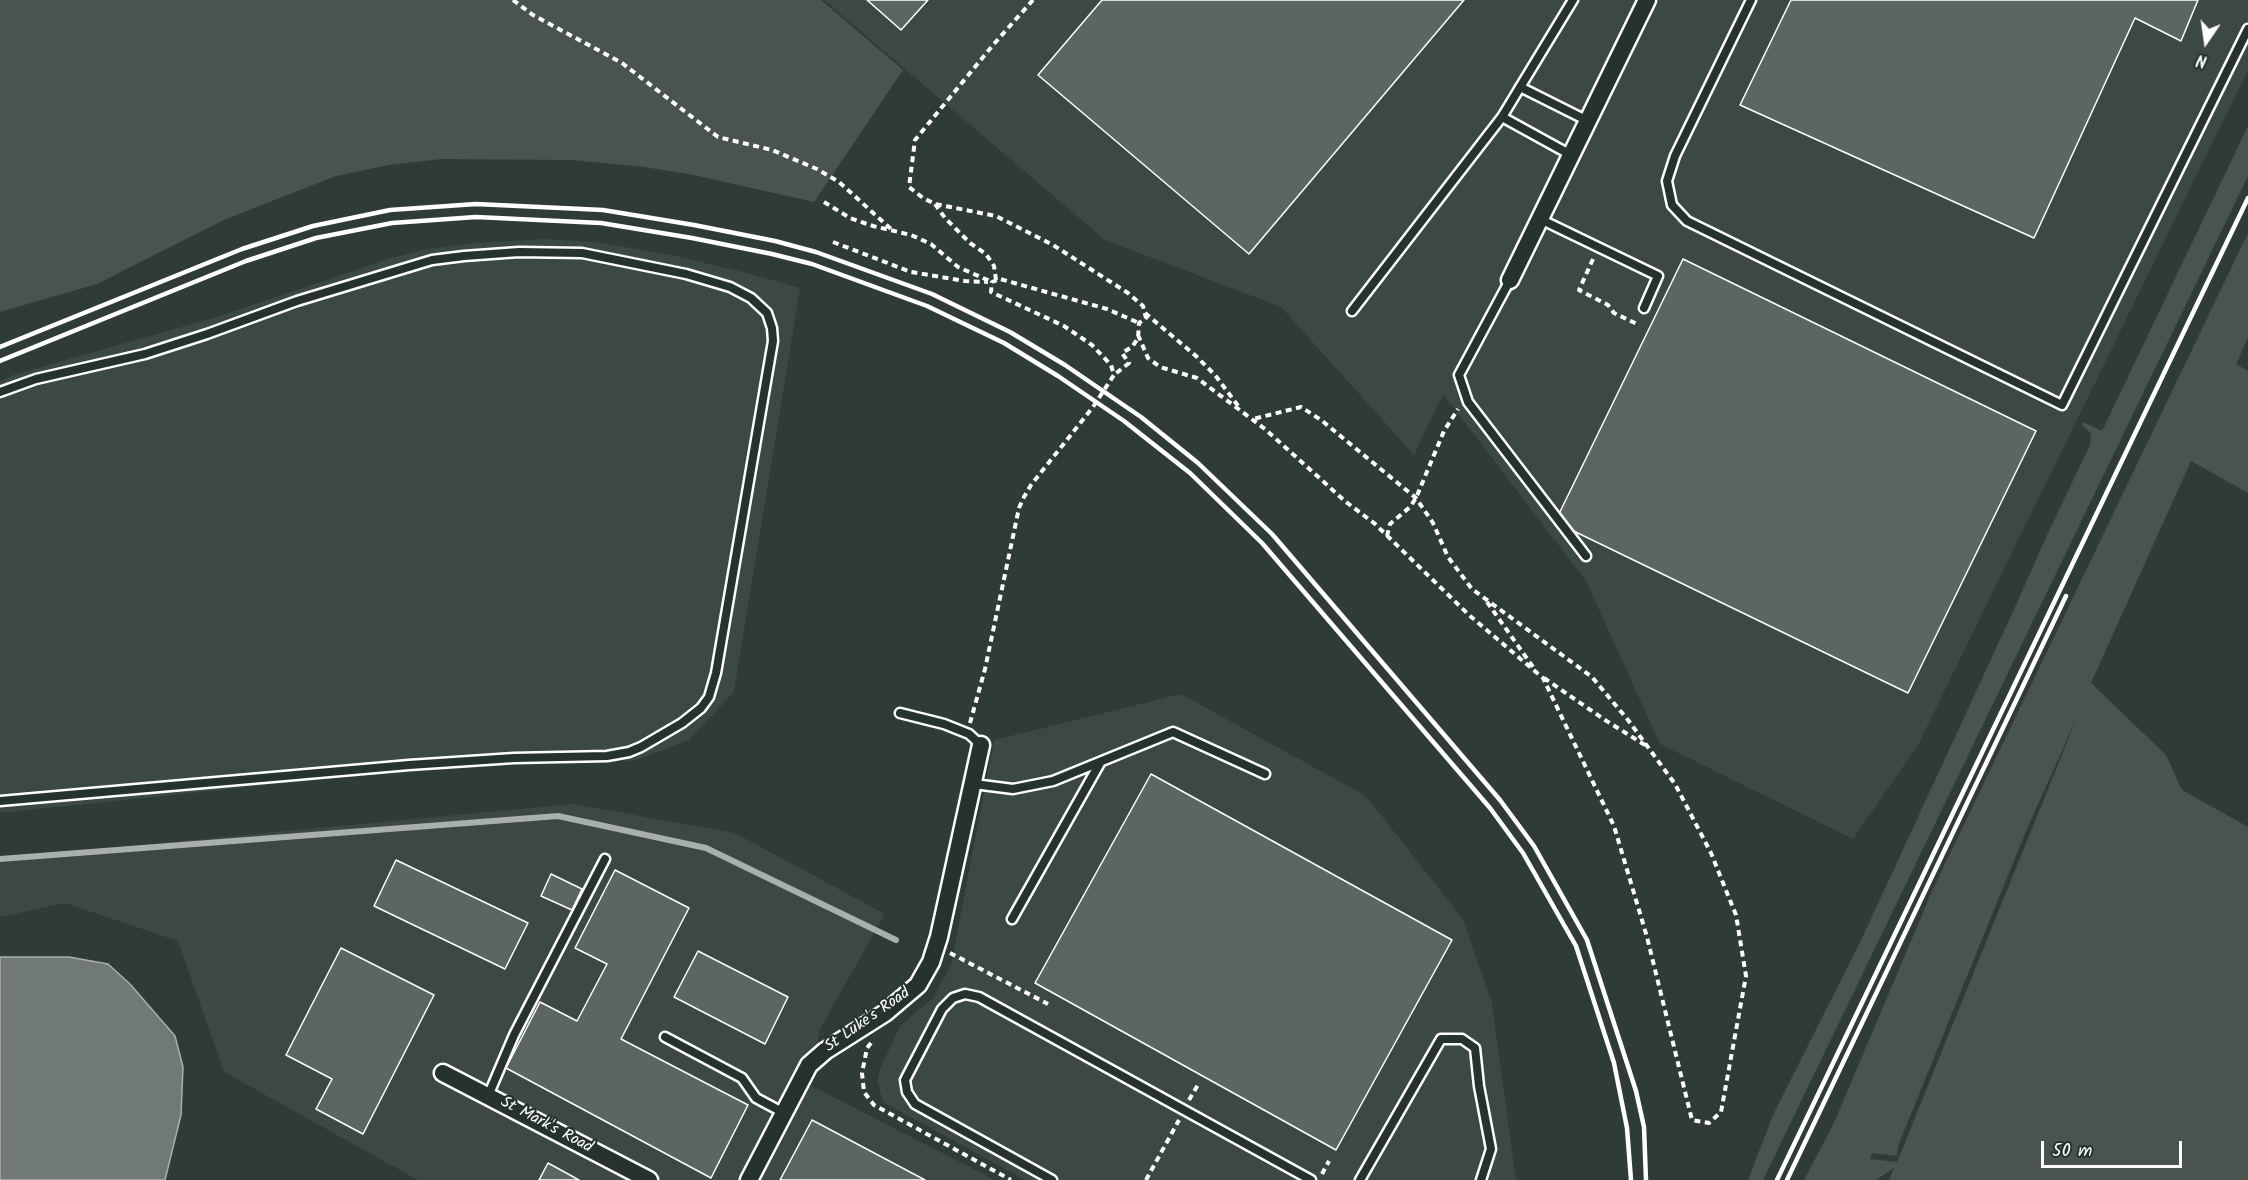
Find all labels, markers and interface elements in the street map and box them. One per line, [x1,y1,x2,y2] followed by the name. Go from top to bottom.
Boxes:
[2176,12,2236,72] north arrow
[2194,47,2210,73] text: N
[822,984,914,1058] street label: St Luke's Road
[497,1094,595,1158] street label: St Mark's Road
[2044,1129,2185,1167] scale bar
[2052,1137,2092,1166] text: 50 m

